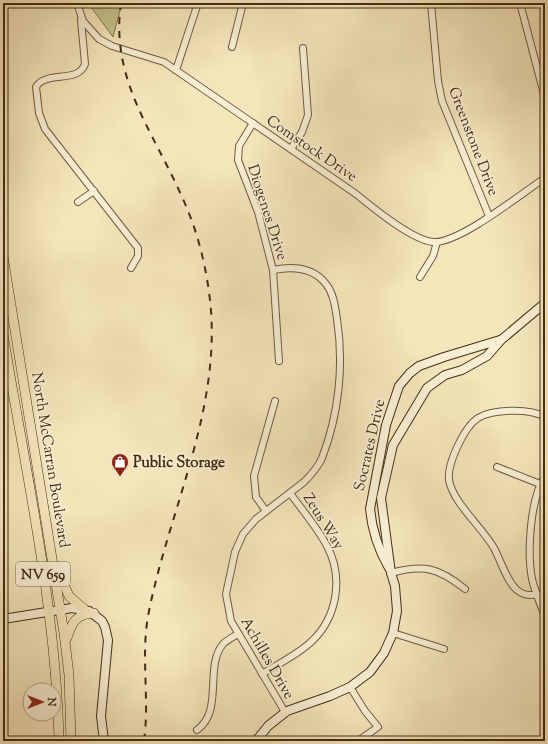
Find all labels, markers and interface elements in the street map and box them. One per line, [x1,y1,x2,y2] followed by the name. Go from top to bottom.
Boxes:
[442,84,503,199] street label: Greenstone Drive
[261,111,361,187] street label: Comstock Drive
[241,162,292,263] street label: Diogenes Drive
[25,371,74,550] street label: North McCarran Boulevard
[350,397,391,493] street label: Socrates Drive
[110,452,130,477] shop icon: Public Storage
[133,453,225,474] place label: Public Storage
[297,489,349,555] street label: Zeus Way
[16,562,70,586] road number: NV 659
[235,614,299,704] street label: Achilles Drive
[22,682,62,722] north arrow
[43,697,59,707] text: N

